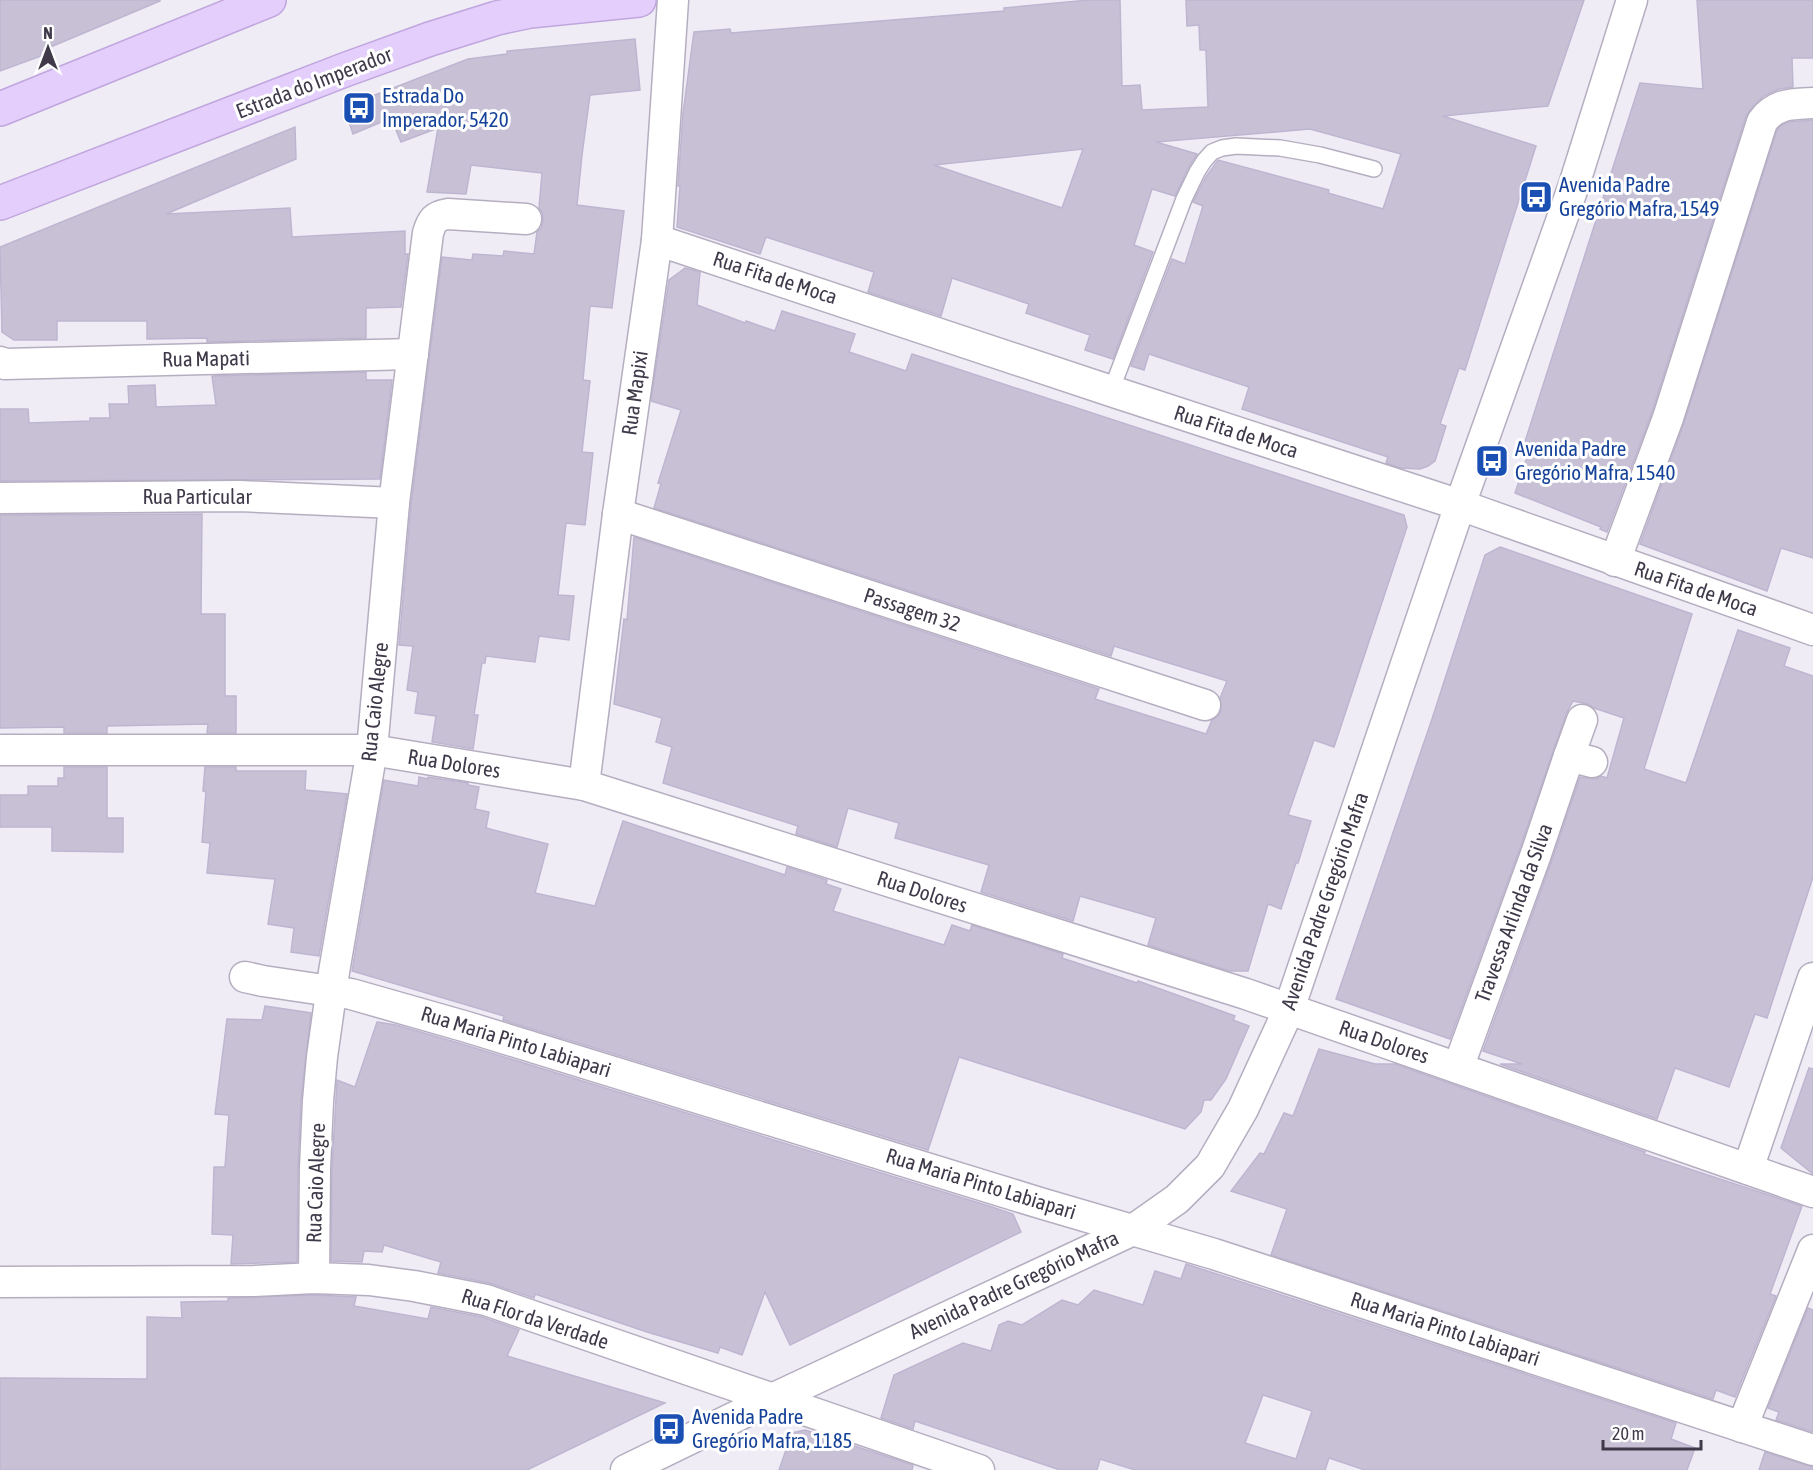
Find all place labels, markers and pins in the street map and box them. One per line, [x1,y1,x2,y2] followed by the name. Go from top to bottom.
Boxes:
[382,83,509,131] place label: Estrada Do Imperador, 5420
[341,90,377,126] bus stop icon: Estrada Do Imperador, 5420
[1559,172,1719,220] place label: Avenida Padre Gregório Mafra, 1549
[1518,179,1554,215] bus stop icon: Avenida Padre Gregório Mafra, 1549
[1515,436,1676,484] place label: Avenida Padre Gregório Mafra, 1540
[1474,443,1510,479] bus stop icon: Avenida Padre Gregório Mafra, 1540
[692,1404,852,1452] place label: Avenida Padre Gregório Mafra, 1185
[651,1411,687,1447] bus stop icon: Avenida Padre Gregório Mafra, 1185

